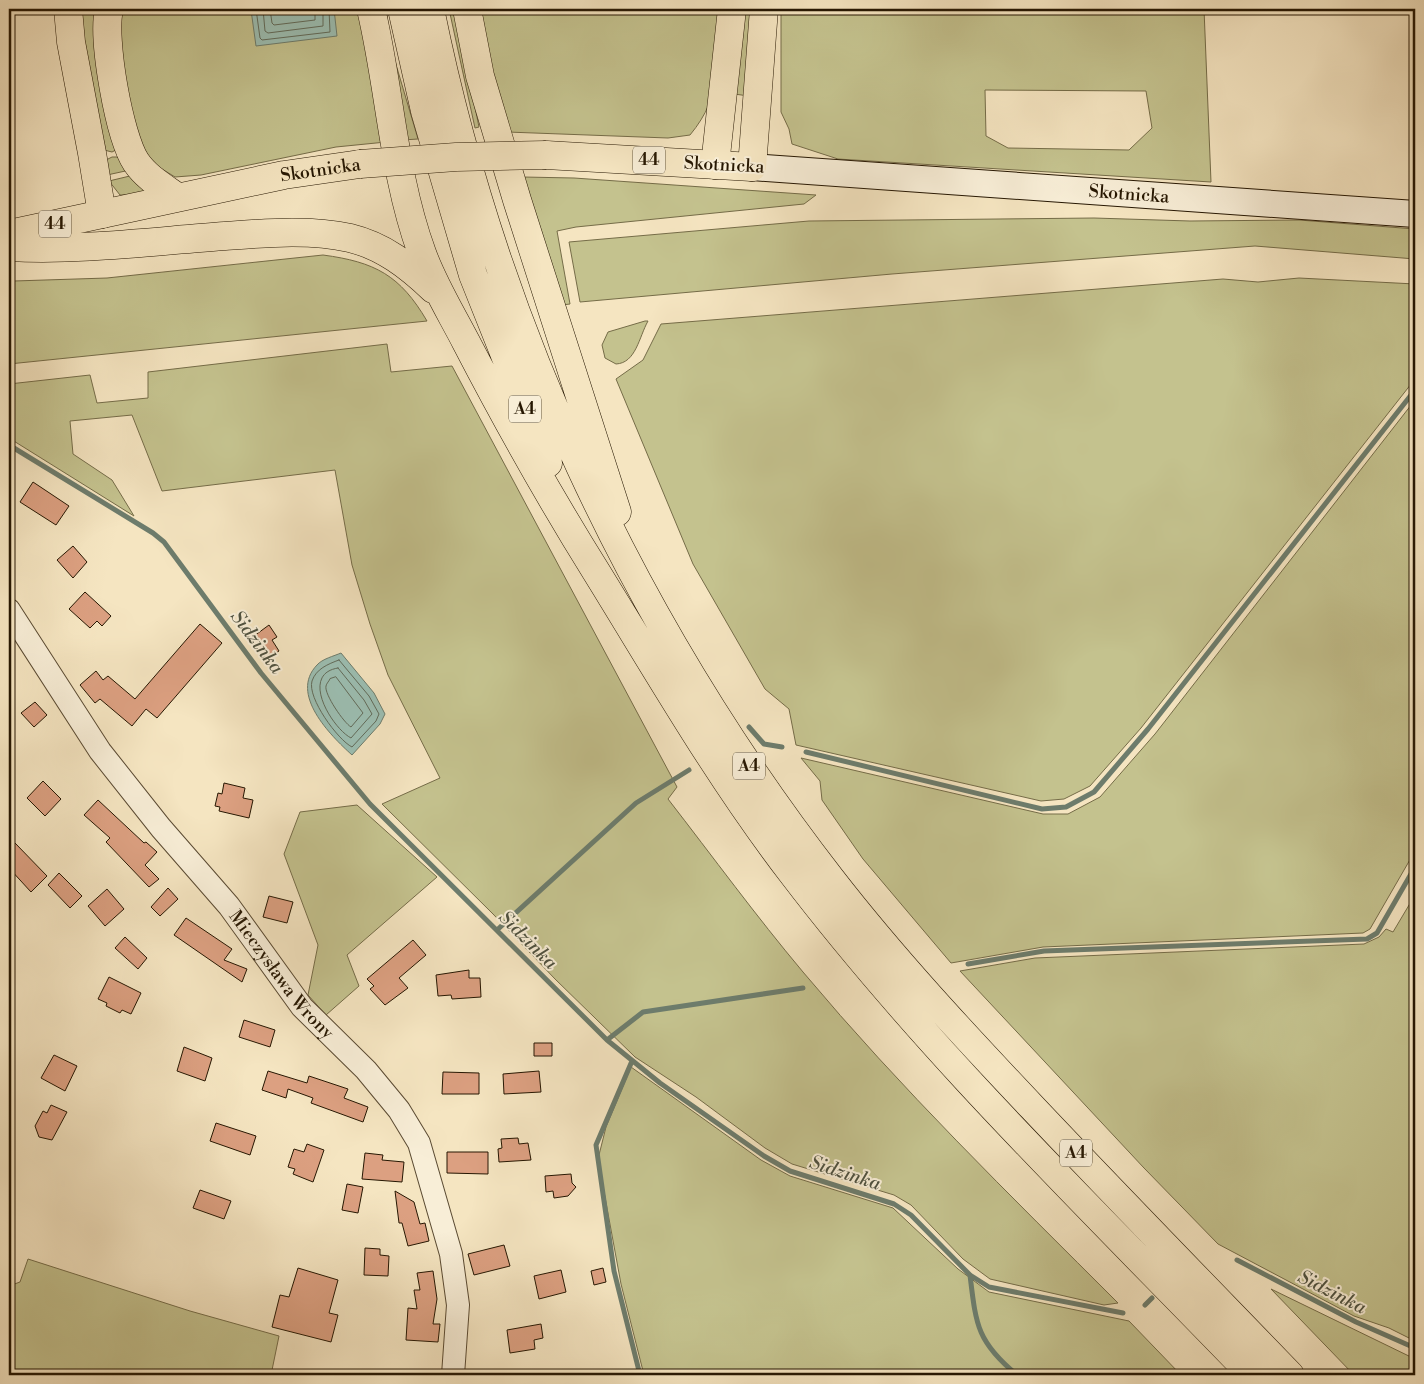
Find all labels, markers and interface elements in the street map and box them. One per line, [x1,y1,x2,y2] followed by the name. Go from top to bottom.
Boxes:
[633,146,665,174] road number: 44
[683,151,766,179] street label: Skotnicka
[279,152,363,187] street label: Skotnicka
[1088,179,1171,208] street label: Skotnicka
[39,210,71,238] road number: 44
[509,396,541,422] road number: A4
[225,605,289,679] water label: Sidzinka
[733,752,765,779] road number: A4
[224,905,339,1044] street label: Mieczysława Wrony
[494,906,563,975] water label: Sidzinka
[1060,1140,1092,1166] road number: A4
[806,1150,884,1196] water label: Sidzinka
[1294,1265,1371,1320] water label: Sidzinka

